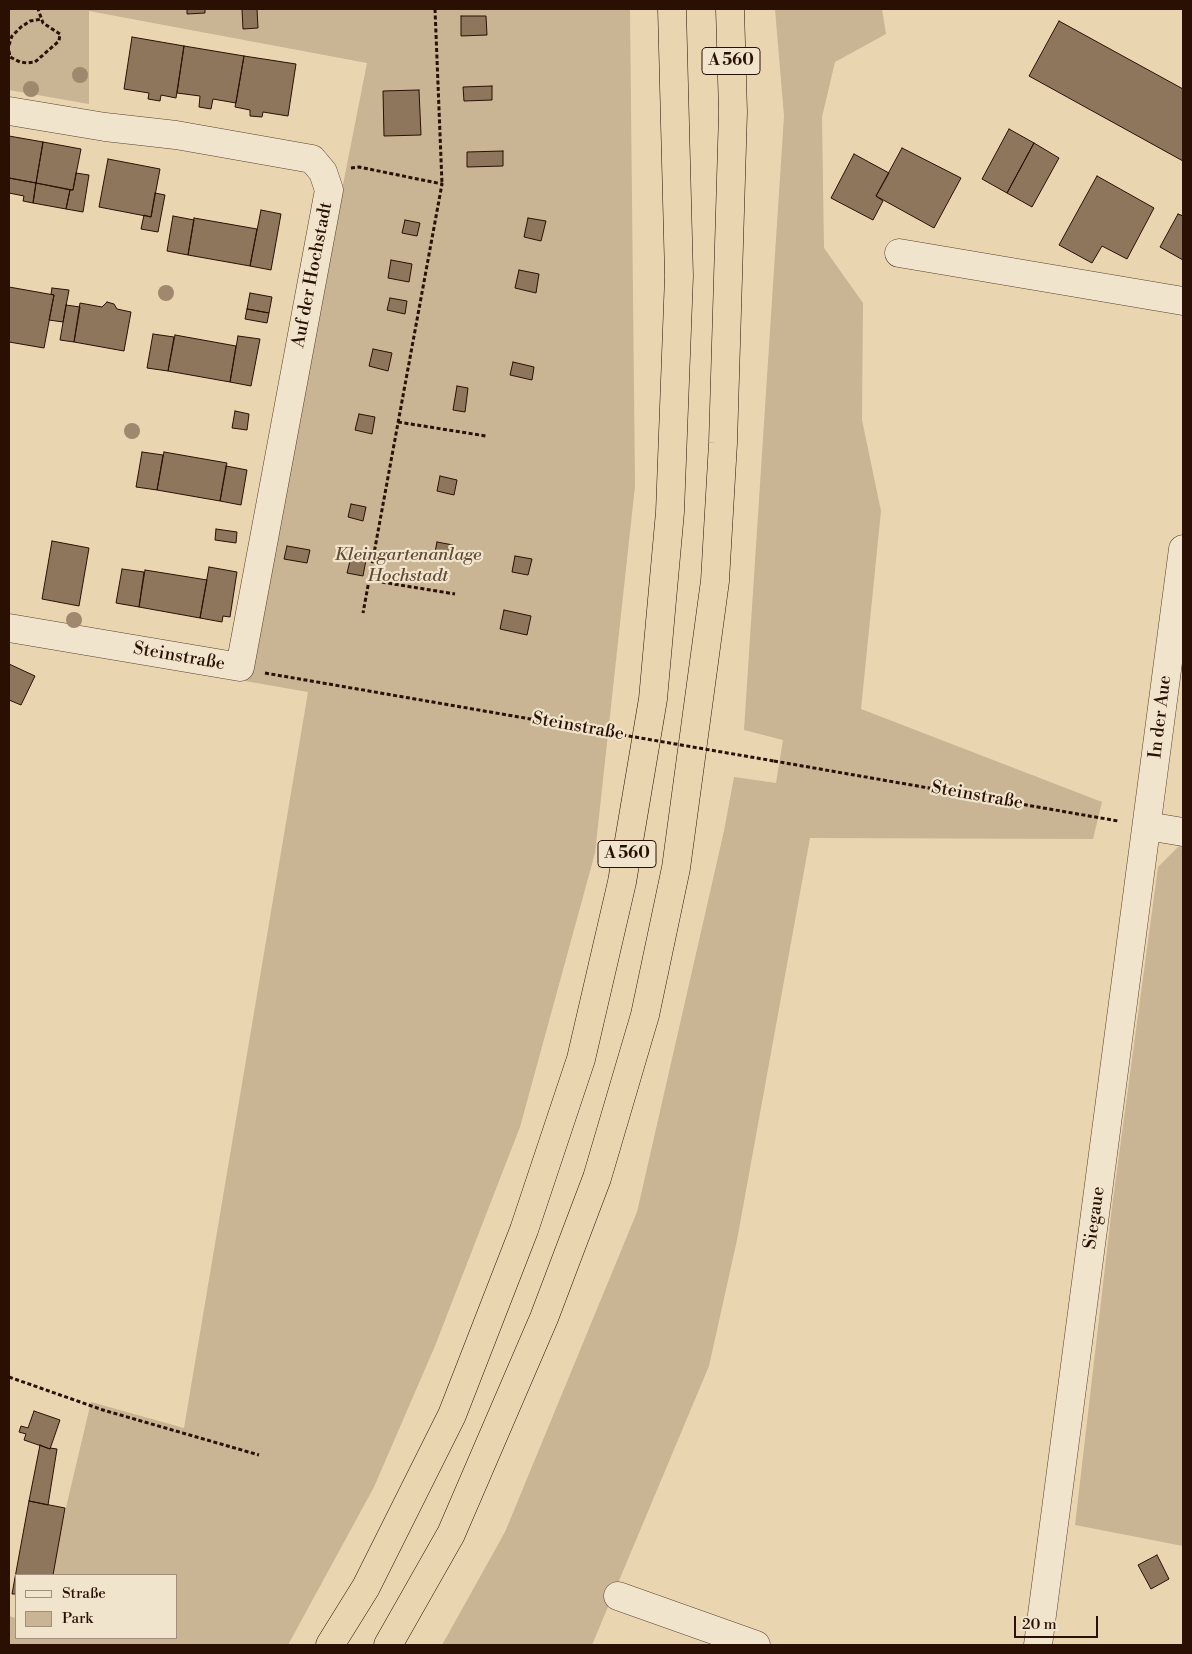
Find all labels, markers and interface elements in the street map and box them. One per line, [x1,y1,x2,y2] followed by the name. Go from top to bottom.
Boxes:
[702,48,760,74] road number: A 560
[288,200,338,350] street label: Auf der Hochstadt
[335,545,481,588] park label: Kleingartenanlage Hochstadt
[131,638,227,676] street label: Steinstraße
[1145,674,1177,760] street label: In der Aue
[530,708,626,746] street label: Steinstraße
[929,777,1025,815] street label: Steinstraße
[598,841,656,868] road number: A 560
[1080,1185,1110,1251] street label: Siegaue
[15,1574,178,1639] legend
[62,1584,106,1603] text: Straße
[1017,1606,1101,1638] scale bar
[62,1609,93,1628] text: Park
[1022,1615,1057,1634] text: 20 m

